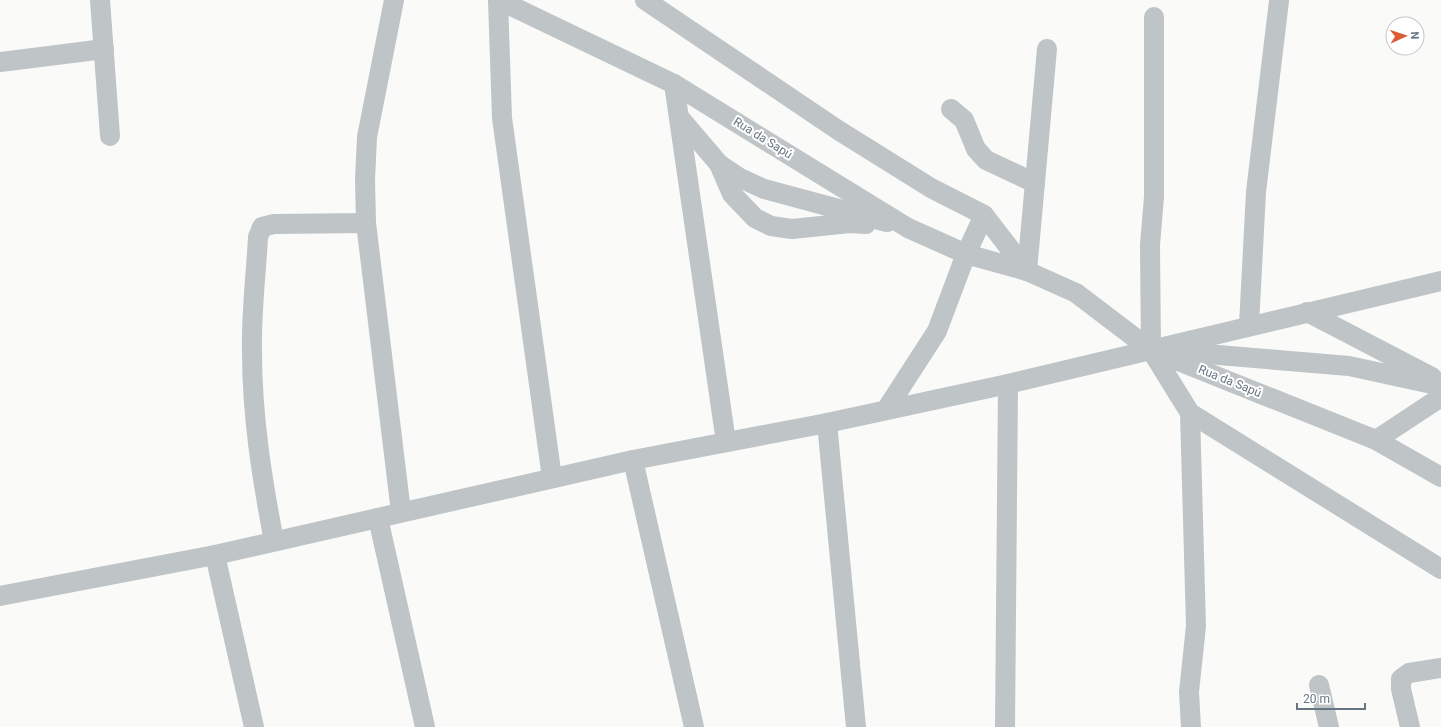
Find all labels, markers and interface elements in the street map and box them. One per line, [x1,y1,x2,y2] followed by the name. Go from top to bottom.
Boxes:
[1385,16,1425,56] north arrow
[1408,31,1421,40] text: N
[731,114,795,162] street label: Rua da Sapú
[1196,362,1264,400] street label: Rua da Sapú
[1297,685,1365,711] scale bar
[1303,692,1330,706] text: 20 m

